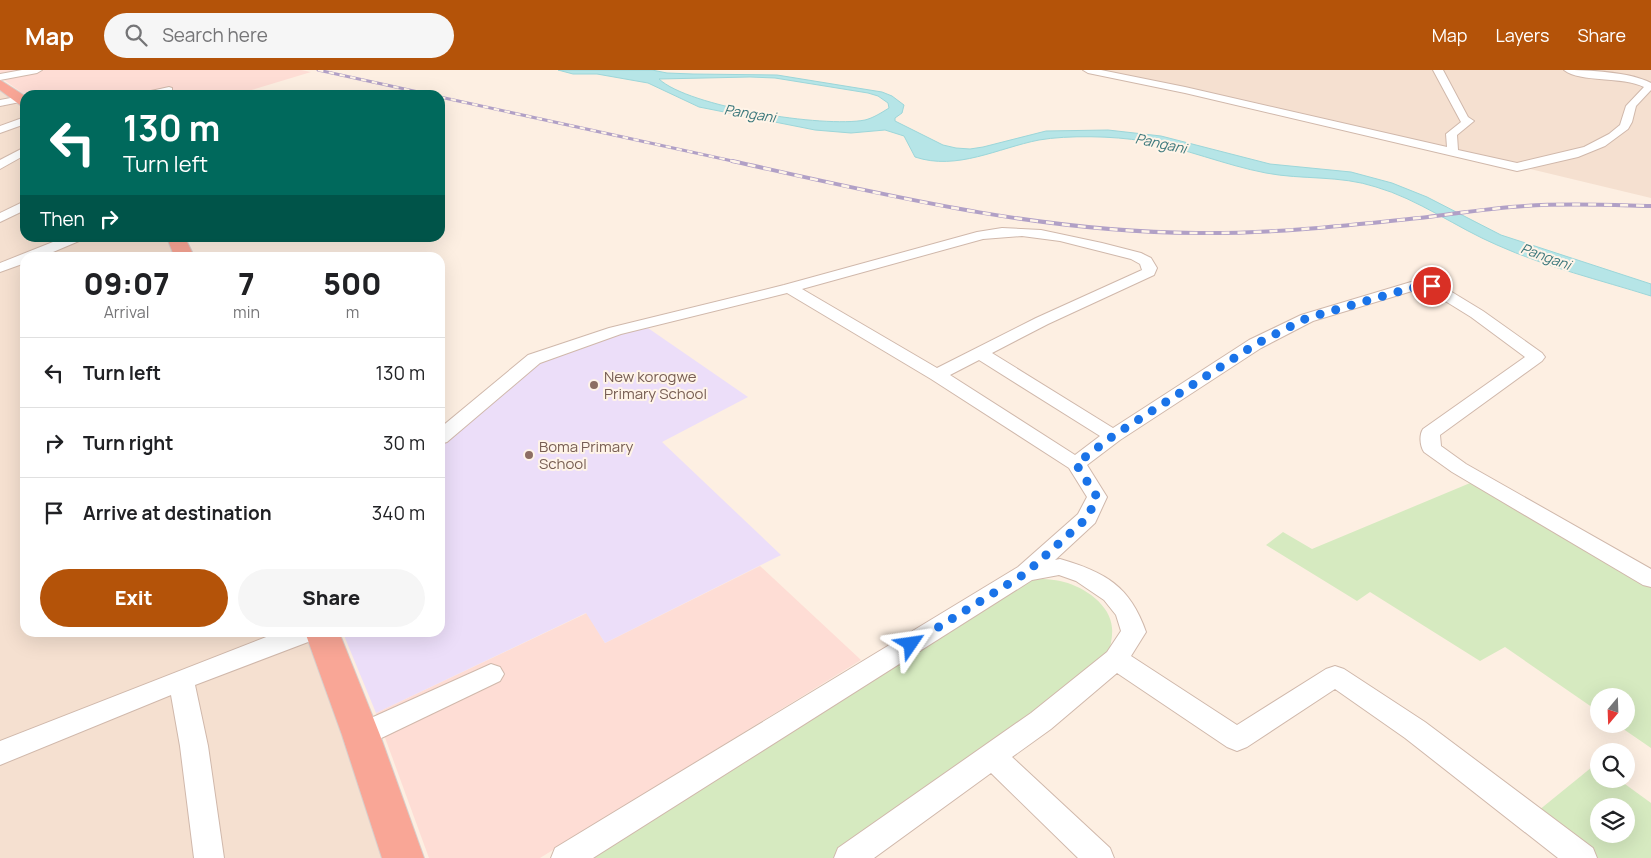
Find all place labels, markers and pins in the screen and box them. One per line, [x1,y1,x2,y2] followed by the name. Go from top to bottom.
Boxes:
[1411,265,1453,307] pin
[604,366,707,404] place label: New korogwe Primary School
[588,379,600,391] marker: New korogwe Primary School
[539,436,633,474] place label: Boma Primary School
[523,449,535,461] marker: Boma Primary School

